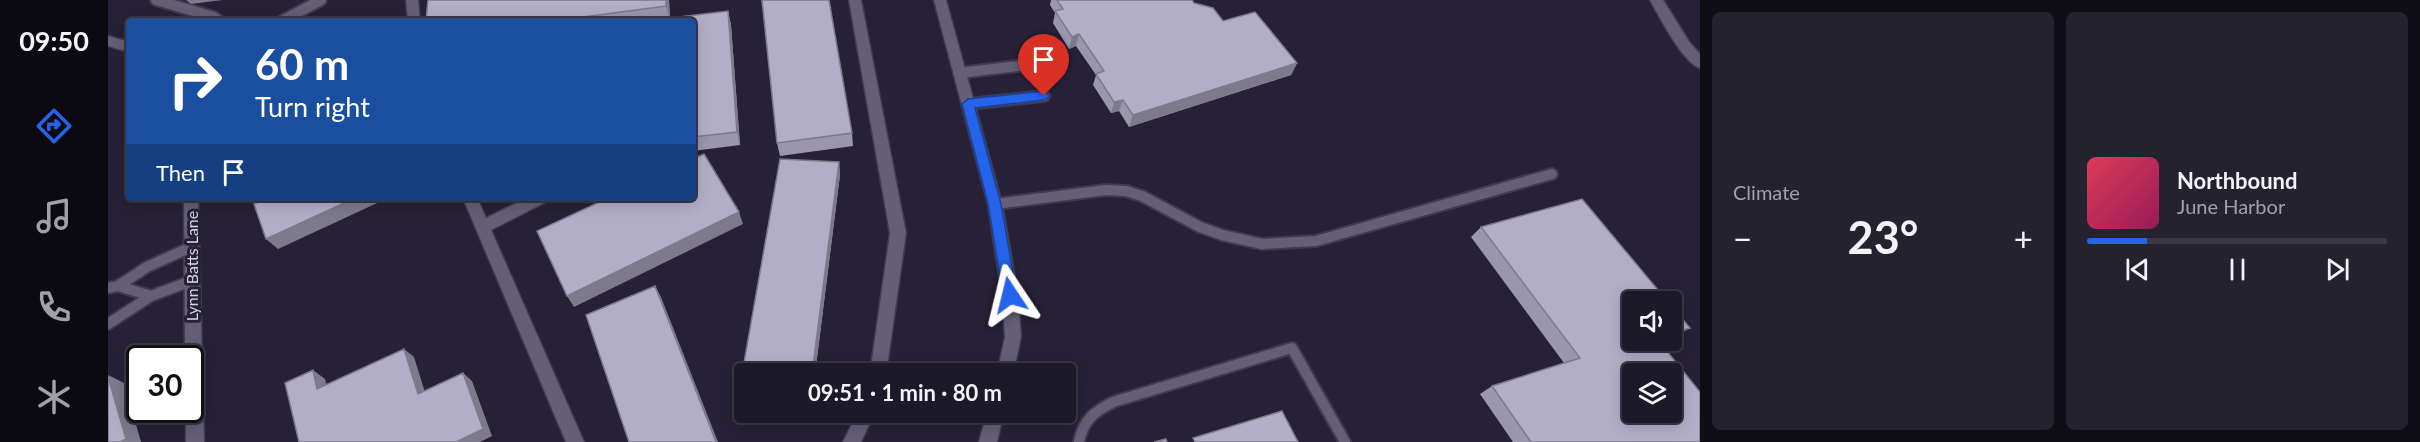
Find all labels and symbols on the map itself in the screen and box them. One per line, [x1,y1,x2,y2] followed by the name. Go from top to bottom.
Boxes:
[1018,34,1069,96] pin
[182,211,201,321] street label: Lynn Batts Lane
[978,263,1042,327] position arrow
[126,345,204,423] speed limit sign: 30

